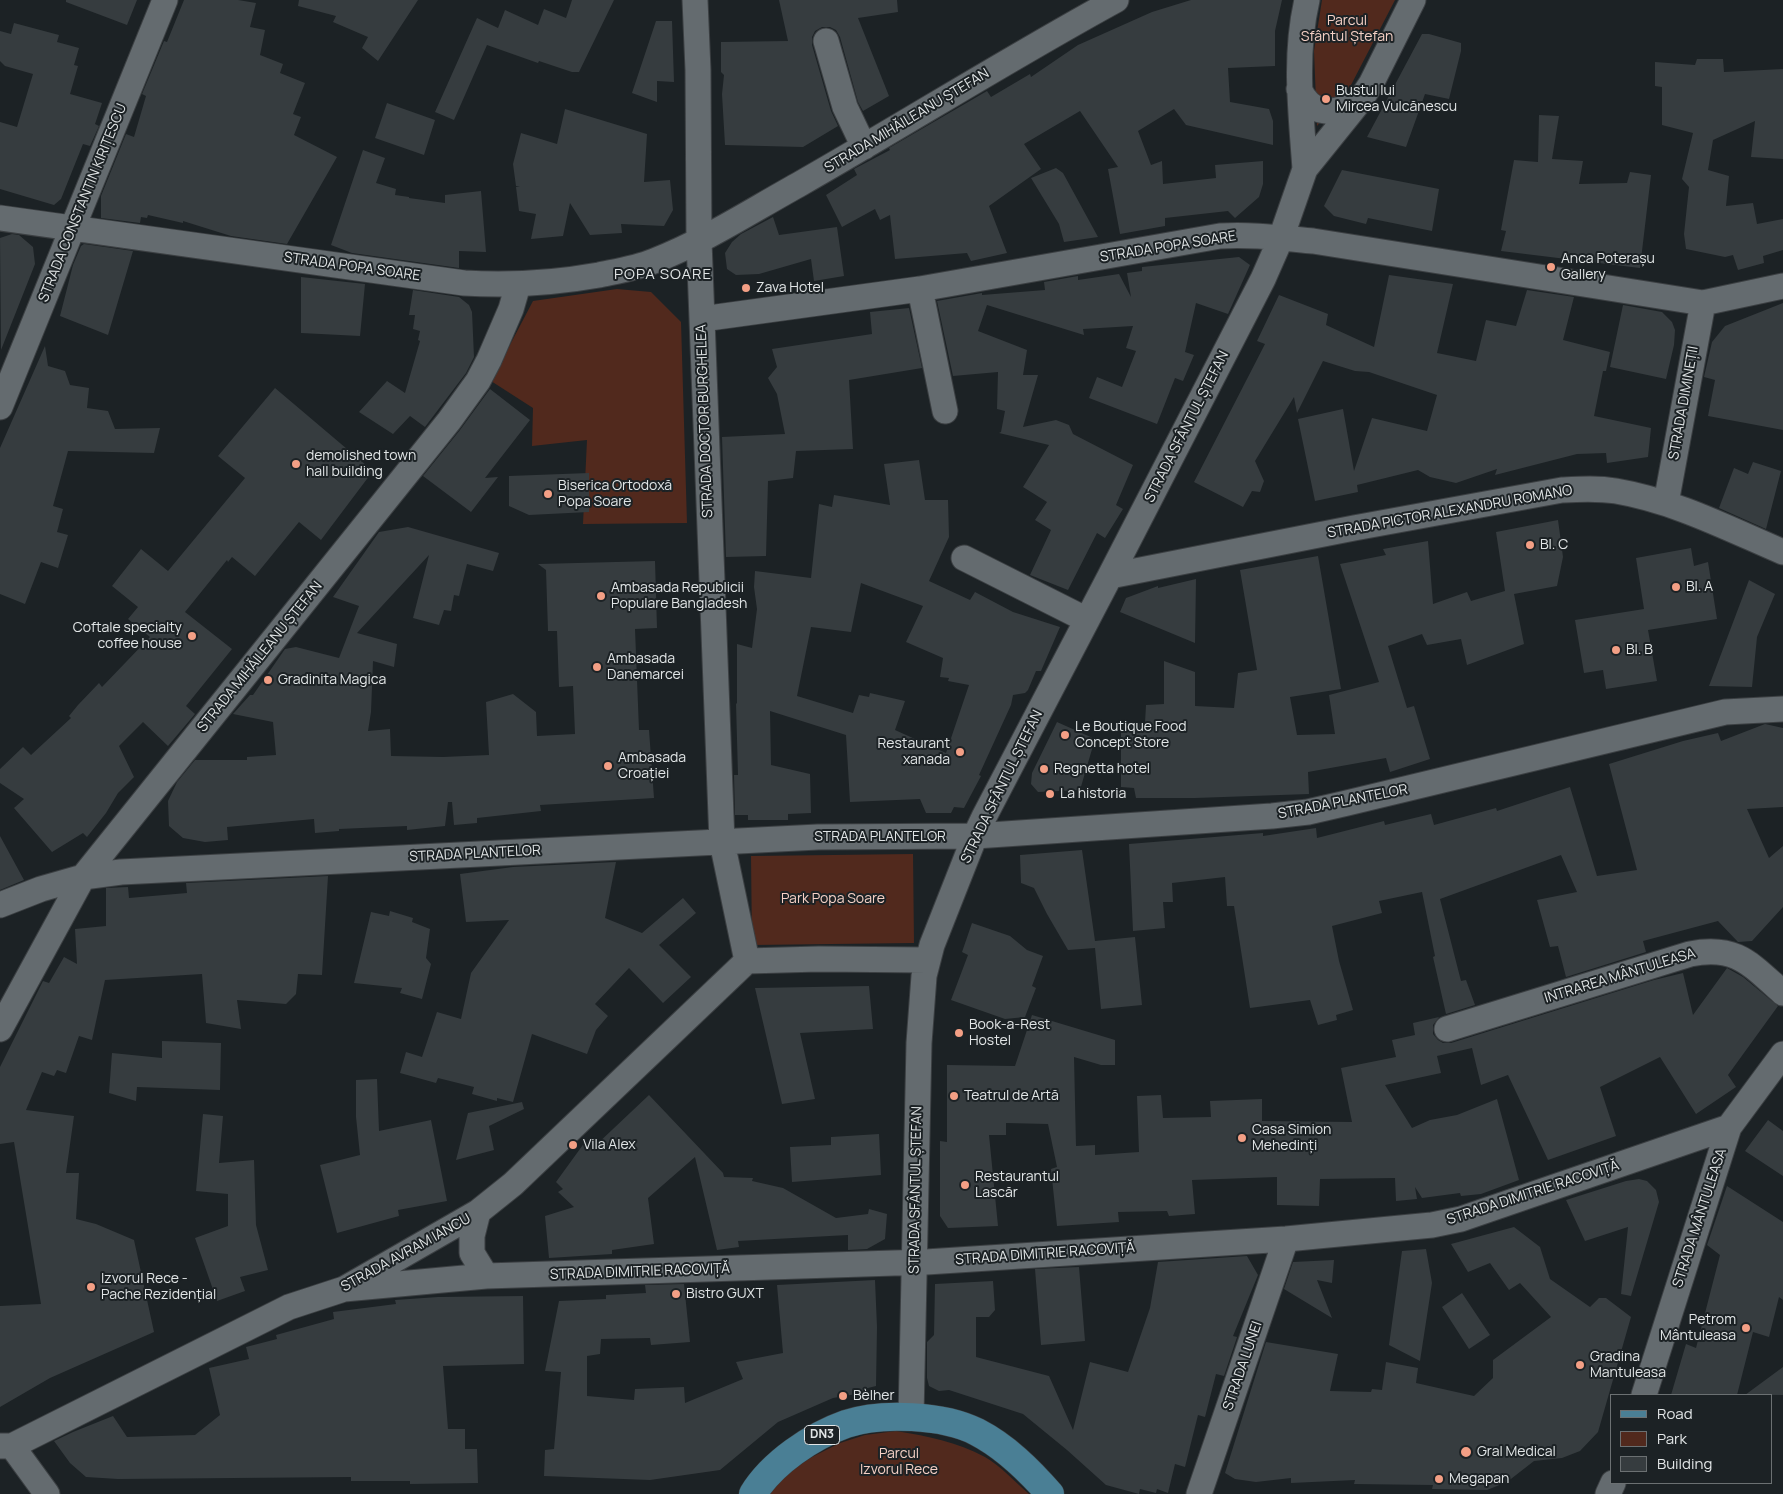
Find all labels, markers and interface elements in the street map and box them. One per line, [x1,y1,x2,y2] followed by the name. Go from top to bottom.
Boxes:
[1301,13,1393,46] park label: Parcul Sfântul Ștefan
[822,65,992,177] street label: STRADA MIHĂILEANU ȘTEFAN
[1336,83,1457,115] place label: Bustul lui Mircea Vulcănescu
[1320,93,1332,105] marker: Bustul lui Mircea Vulcănescu
[35,101,131,305] street label: STRADA CONSTANTIN KIRIȚESCU
[1099,228,1237,266] street label: STRADA POPA SOARE
[283,249,421,285] street label: STRADA POPA SOARE
[1561,251,1655,284] place label: Anca Poterașu Gallery
[1545,261,1557,273] marker: Anca Poterașu Gallery
[613,266,713,284] district label: POPA SOARE
[756,280,824,296] place label: Zava Hotel
[740,282,752,294] marker: Zava Hotel
[693,324,717,518] street label: STRADA DOCTOR BURGHELEA
[1666,345,1702,461] street label: STRADA DIMINEȚII
[1141,348,1233,506] street label: STRADA SFÂNTUL ȘTEFAN
[306,448,416,481] place label: demolished town hall building
[290,458,302,470] marker: demolished town hall building
[558,478,672,511] place label: Biserica Ortodoxă Popa Soare
[1326,482,1574,542] street label: STRADA PICTOR ALEXANDRU ROMANO
[542,488,554,500] marker: Biserica Ortodoxă Popa Soare
[1540,537,1568,553] place label: Bl. C
[1524,539,1536,551] marker: Bl. C
[194,578,326,736] street label: STRADA MIHĂILEANU ȘTEFAN
[1686,579,1713,595] place label: Bl. A
[611,580,747,612] place label: Ambasada Republicii Populare Bangladesh
[1670,581,1682,593] marker: Bl. A
[595,590,607,602] marker: Ambasada Republicii Populare Bangladesh
[73,620,182,652] place label: Coftale specialty coffee house
[186,630,198,642] marker: Coftale specialty coffee house
[1626,642,1653,658] place label: Bl. B
[1610,644,1622,656] marker: Bl. B
[607,651,684,684] place label: Ambasada Danemarcei
[591,661,603,673] marker: Ambasada Danemarcei
[278,672,386,688] place label: Gradinita Magica
[262,674,274,686] marker: Gradinita Magica
[958,708,1046,866] street label: STRADA SFÂNTUL ȘTEFAN
[1075,719,1186,752] place label: Le Boutique Food Concept Store
[1059,729,1071,741] marker: Le Boutique Food Concept Store
[877,736,950,769] place label: Restaurant xanada
[954,746,966,758] marker: Restaurant xanada
[618,750,686,782] place label: Ambasada Croației
[602,760,614,772] marker: Ambasada Croației
[1054,761,1150,777] place label: Regnetta hotel
[1038,763,1050,775] marker: Regnetta hotel
[1277,781,1409,823] street label: STRADA PLANTELOR
[1060,786,1126,802] place label: La historia
[1044,788,1056,800] marker: La historia
[814,829,946,845] street label: STRADA PLANTELOR
[409,842,541,866] street label: STRADA PLANTELOR
[781,891,885,907] park label: Park Popa Soare
[1542,945,1698,1007] street label: INTRAREA MÂNTULEASA
[969,1017,1050,1050] place label: Book-a-Rest Hostel
[953,1027,965,1039] marker: Book-a-Rest Hostel
[964,1088,1059,1104] place label: Teatrul de Artă
[948,1090,960,1102] marker: Teatrul de Artă
[906,1106,926,1274] street label: STRADA SFÂNTUL ȘTEFAN
[1252,1122,1331,1154] place label: Casa Simion Mehedinți
[1236,1132,1248,1144] marker: Casa Simion Mehedinți
[583,1137,636,1153] place label: Vila Alex
[567,1139,579,1151] marker: Vila Alex
[1670,1146,1730,1290] street label: STRADA MÂNTULEASA
[1445,1157,1621,1229] street label: STRADA DIMITRIE RACOVIȚĂ
[975,1169,1059,1202] place label: Restaurantul Lascăr
[959,1179,971,1191] marker: Restaurantul Lascăr
[338,1210,474,1296] street label: STRADA AVRAM IANCU
[955,1239,1135,1269] street label: STRADA DIMITRIE RACOVIȚĂ
[550,1260,730,1284] street label: STRADA DIMITRIE RACOVIȚĂ
[101,1271,216,1304] place label: Izvorul Rece - Pache Rezidențial
[85,1281,97,1293] marker: Izvorul Rece - Pache Rezidențial
[686,1286,764,1302] place label: Bistro GUXT
[670,1288,682,1300] marker: Bistro GUXT
[1660,1312,1736,1344] place label: Petrom Mântuleasa
[1220,1319,1266,1413] street label: STRADA LUNEI
[1740,1322,1752,1334] marker: Petrom Mântuleasa
[1590,1349,1666,1381] place label: Gradina Mantuleasa
[1574,1359,1586,1371] marker: Gradina Mantuleasa
[853,1388,895,1404] place label: Bèlher
[837,1390,849,1402] marker: Bèlher
[1610,1394,1773,1484] legend
[1657,1403,1693,1424] text: Road
[804,1426,840,1444] road number: DN3
[1657,1428,1687,1449] text: Park
[1477,1444,1556,1460] place label: Gral Medical
[1459,1445,1473,1459] marker: Gral Medical
[860,1446,938,1478] park label: Parcul Izvorul Rece
[1657,1453,1712,1474] text: Building
[1449,1471,1509,1487] place label: Megapan
[1433,1473,1445,1485] marker: Megapan

